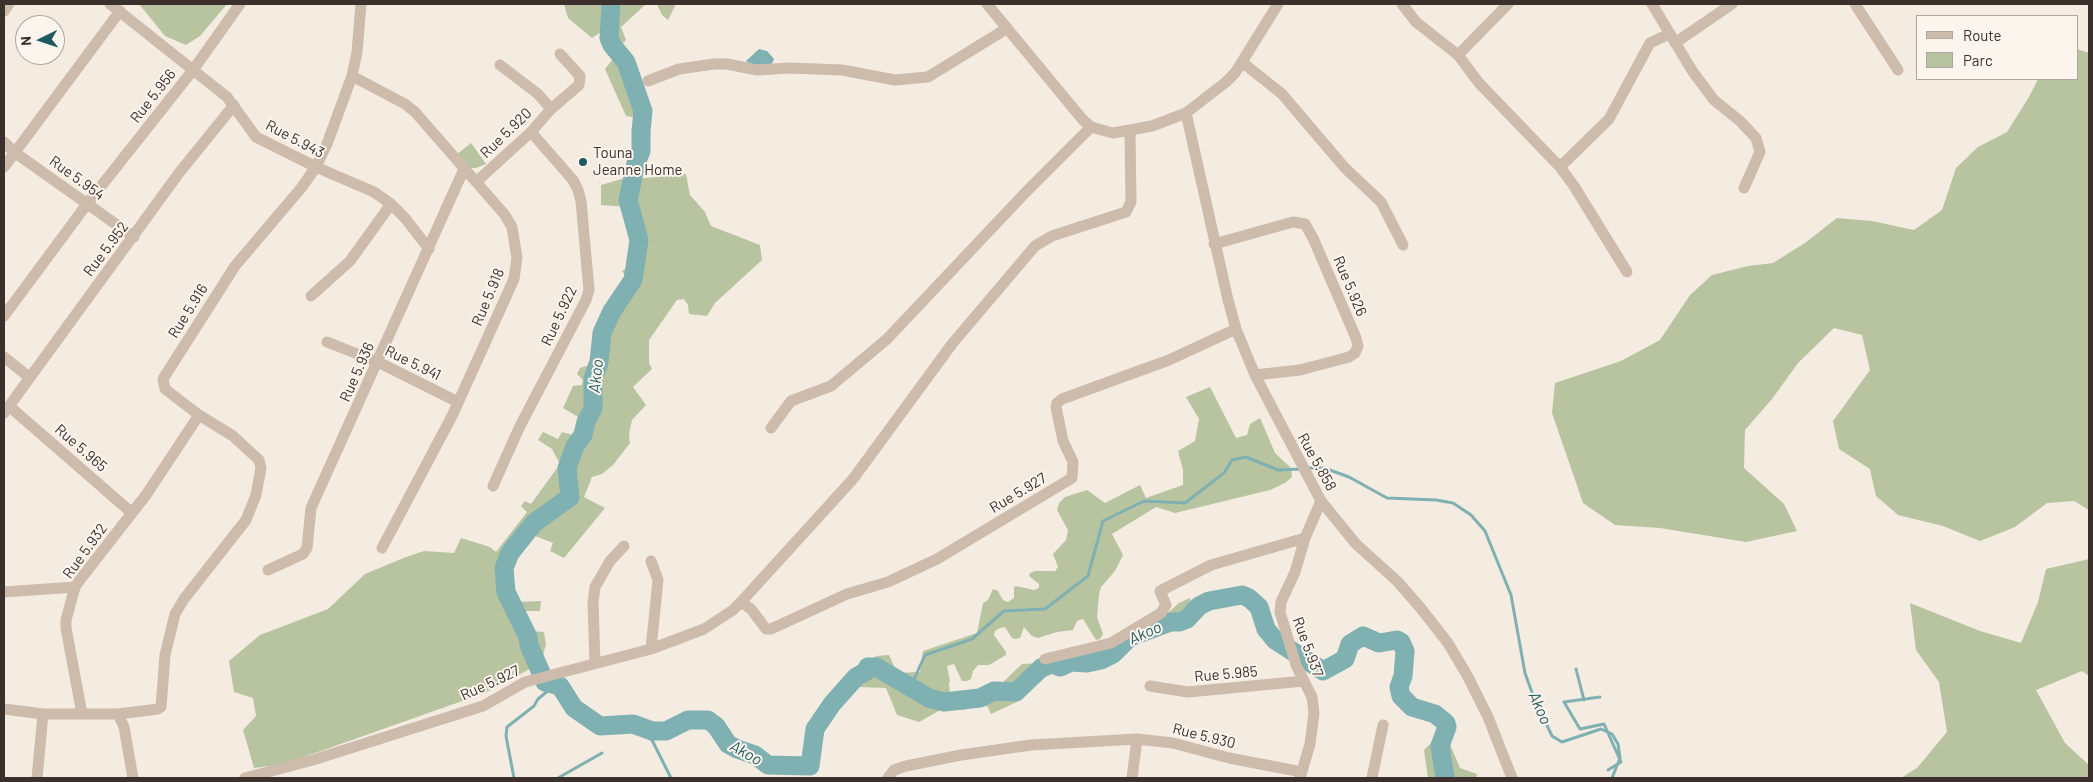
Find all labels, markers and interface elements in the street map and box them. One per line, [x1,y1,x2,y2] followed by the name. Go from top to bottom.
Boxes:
[15,15,65,65] north arrow
[1916,15,2078,80] legend
[1963,26,2002,44] text: Route
[17,36,34,46] text: N
[1963,51,1993,69] text: Parc
[126,66,180,126] street label: Rue 5.956
[477,104,535,162] street label: Rue 5.920
[263,116,327,162] street label: Rue 5.943
[593,144,683,179] place label: Touna Jeanne Home
[46,152,108,204] street label: Rue 5.954
[577,156,589,168] marker: Touna Jeanne Home
[80,218,132,280] street label: Rue 5.952
[1329,253,1371,319] street label: Rue 5.926
[468,266,508,328] street label: Rue 5.918
[164,281,212,341] street label: Rue 5.916
[537,283,581,349] street label: Rue 5.922
[336,339,378,405] street label: Rue 5.936
[382,342,444,384] street label: Rue 5.941
[585,358,607,394] water label: Akoo
[51,420,111,476] street label: Rue 5.965
[1294,430,1340,494] street label: Rue 5.858
[986,469,1050,517] street label: Rue 5.927
[59,520,111,582] street label: Rue 5.932
[1289,614,1327,680] street label: Rue 5.937
[1126,617,1164,649] water label: Akoo
[458,662,522,704] street label: Rue 5.927
[1194,662,1258,686] street label: Rue 5.985
[1524,689,1556,727] water label: Akoo
[1171,720,1237,752] street label: Rue 5.930
[727,736,765,770] water label: Akoo

